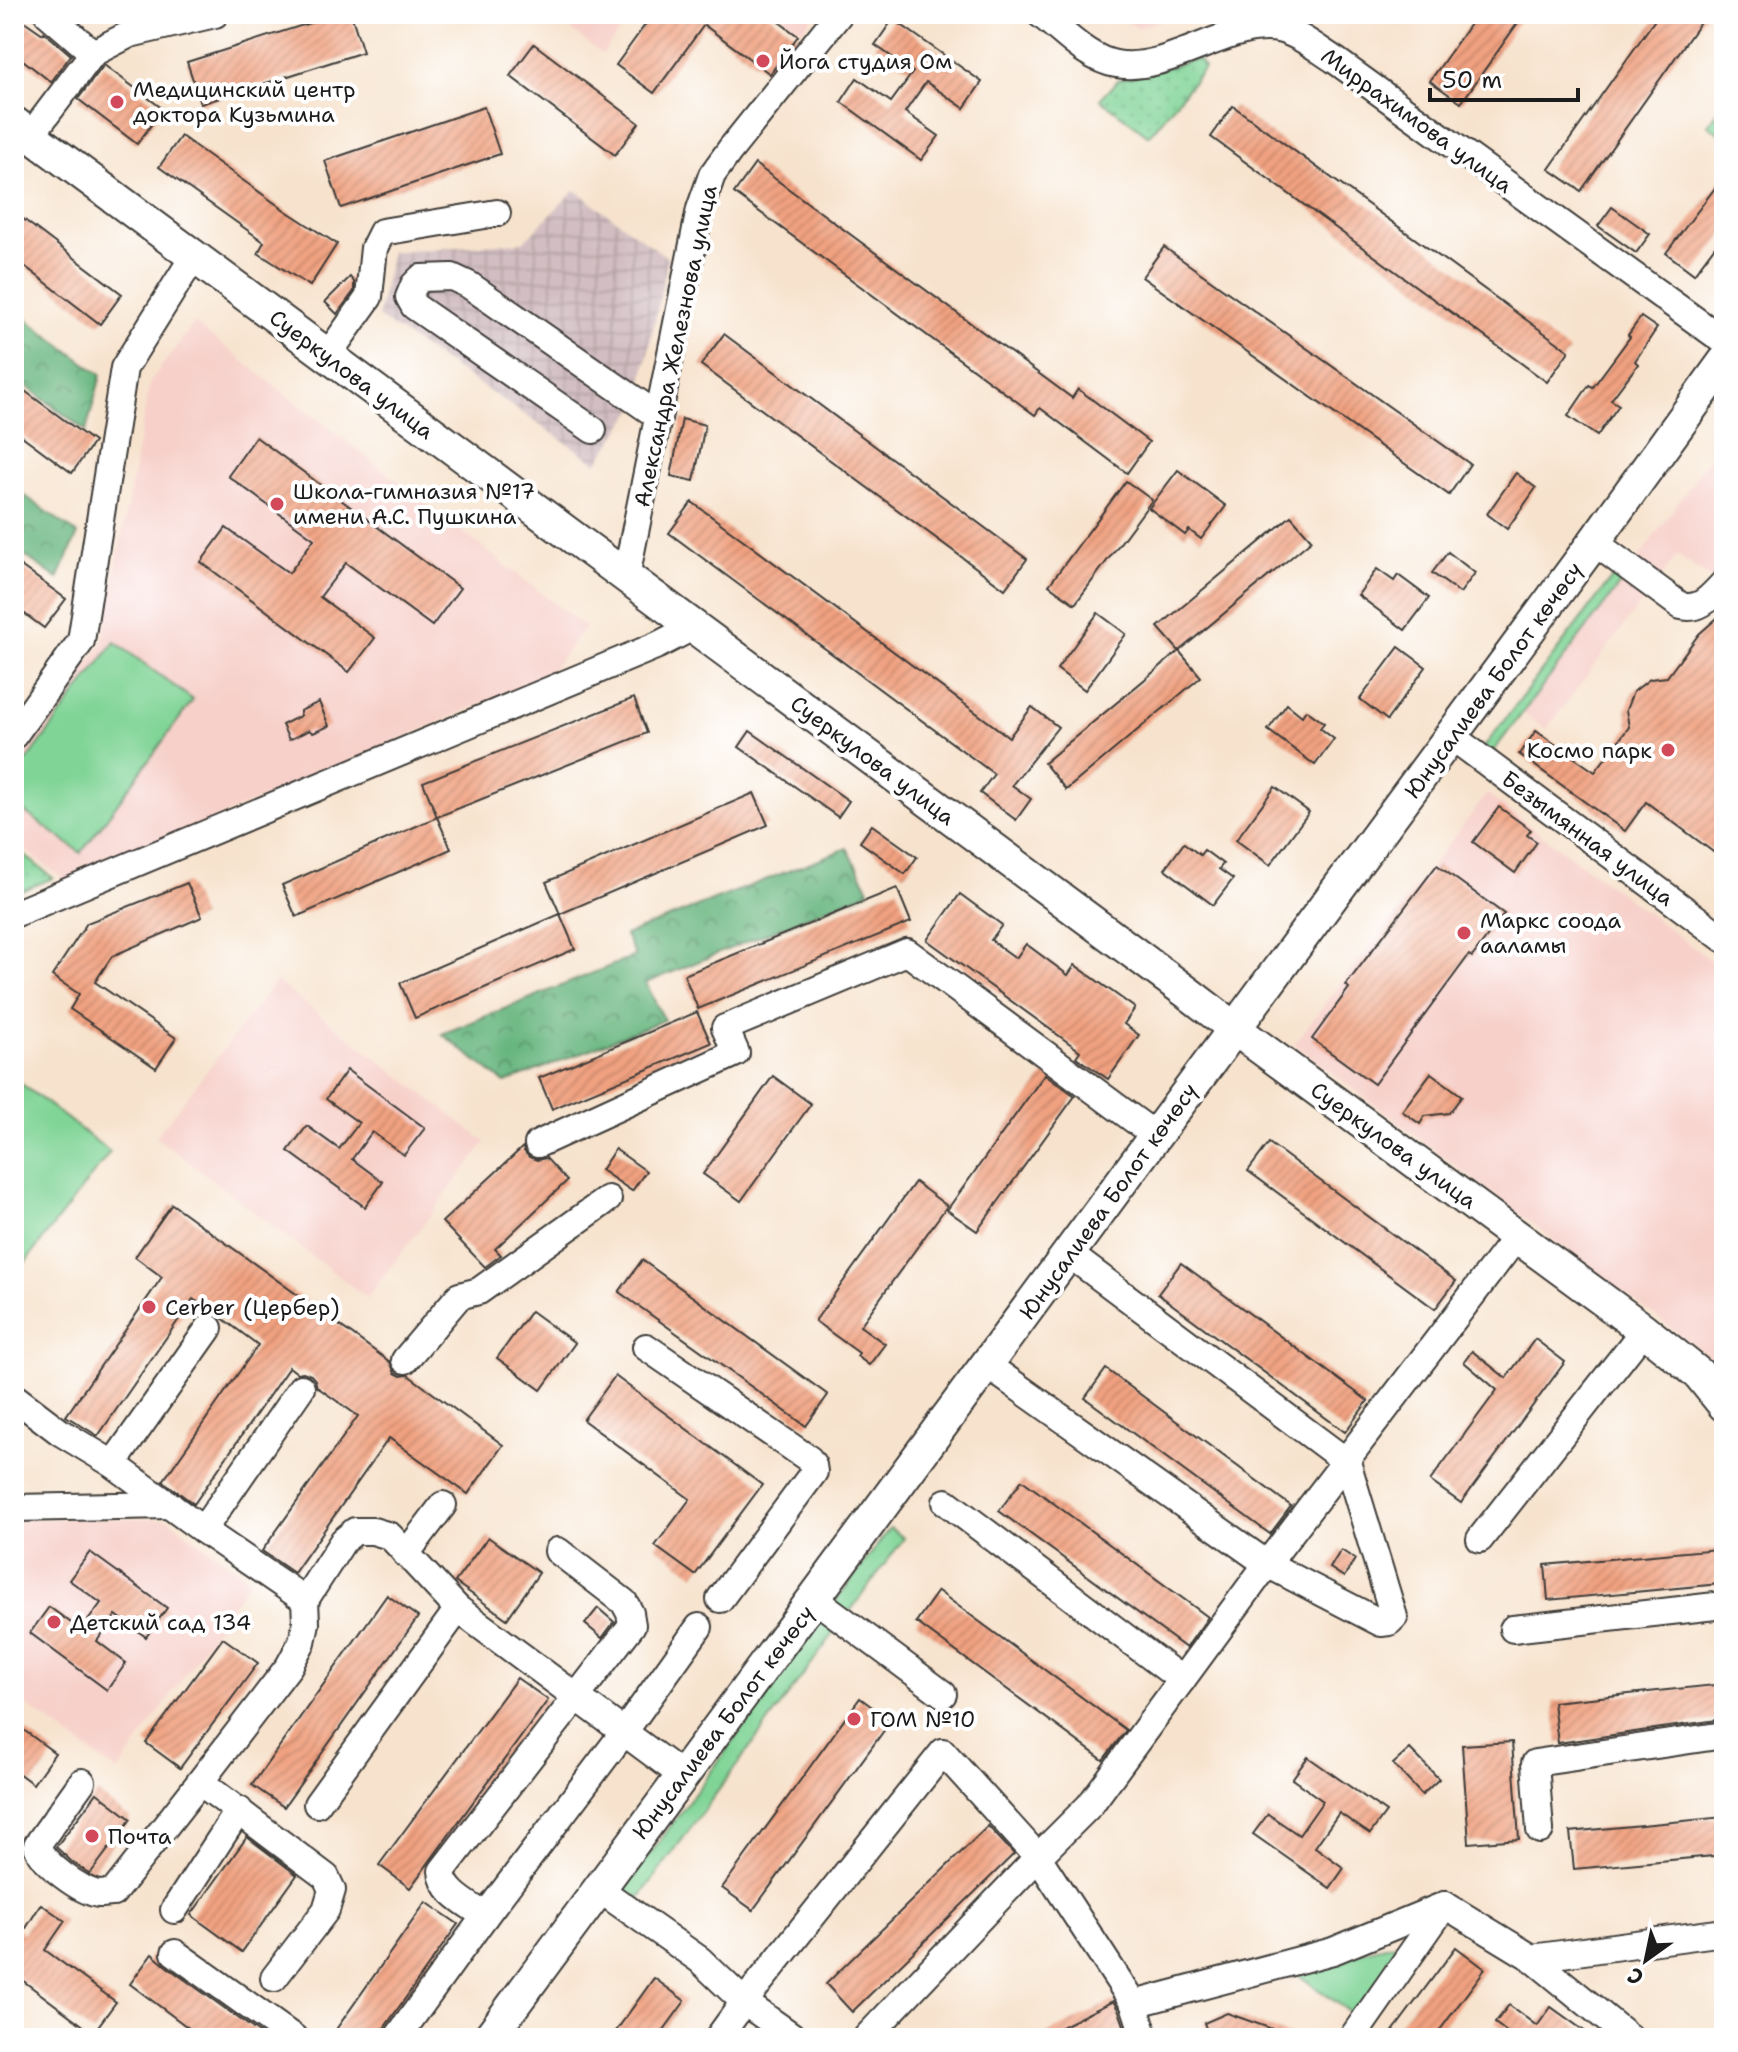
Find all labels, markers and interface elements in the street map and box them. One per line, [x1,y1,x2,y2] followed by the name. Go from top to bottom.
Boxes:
[1315,41,1518,200] street label: Миррахимова улица
[779,47,952,76] place label: Йога студия Ом
[754,52,772,70] marker: Йога студия Ом
[1430,52,1578,102] scale bar
[1442,64,1502,96] text: 50 m
[133,75,356,129] place label: Медицинский центр доктора Кузьмина
[108,93,126,111] marker: Медицинский центр доктора Кузьмина
[627,182,724,510] street label: Александра Железнова улица
[264,303,440,446] street label: Суеркулова улица
[293,477,535,531] place label: Школа-гимназия №17 имени А.С. Пушкина
[268,495,286,513] marker: Школа-гимназия №17 имени А.С. Пушкина
[1398,556,1589,804] street label: Юнусалиева Болот көчөсү
[785,689,961,832] street label: Суеркулова улица
[1527,736,1652,765] place label: Космо парк
[1659,741,1677,759] marker: Космо парк
[1496,764,1680,913] street label: Безымянная улица
[1480,906,1622,960] place label: Маркс соода ааламы
[1455,924,1473,942] marker: Маркс соода ааламы
[1305,1075,1483,1216] street label: Суеркулова улица
[1013,1077,1204,1325] street label: Юнусалиева Болот көчөсү
[165,1293,339,1322] place label: Cerber (Цербер)
[140,1298,158,1316] marker: Cerber (Цербер)
[626,1600,821,1845] street label: Юнусалиева Болот көчөсү
[70,1608,251,1637] place label: Детский сад 134
[45,1613,63,1631] marker: Детский сад 134
[870,1705,975,1734] place label: ГОМ №10
[845,1710,863,1728] marker: ГОМ №10
[108,1822,172,1851] place label: Почта
[83,1827,101,1845] marker: Почта
[1606,1920,1686,2000] north arrow
[1622,1961,1649,1992] text: С

